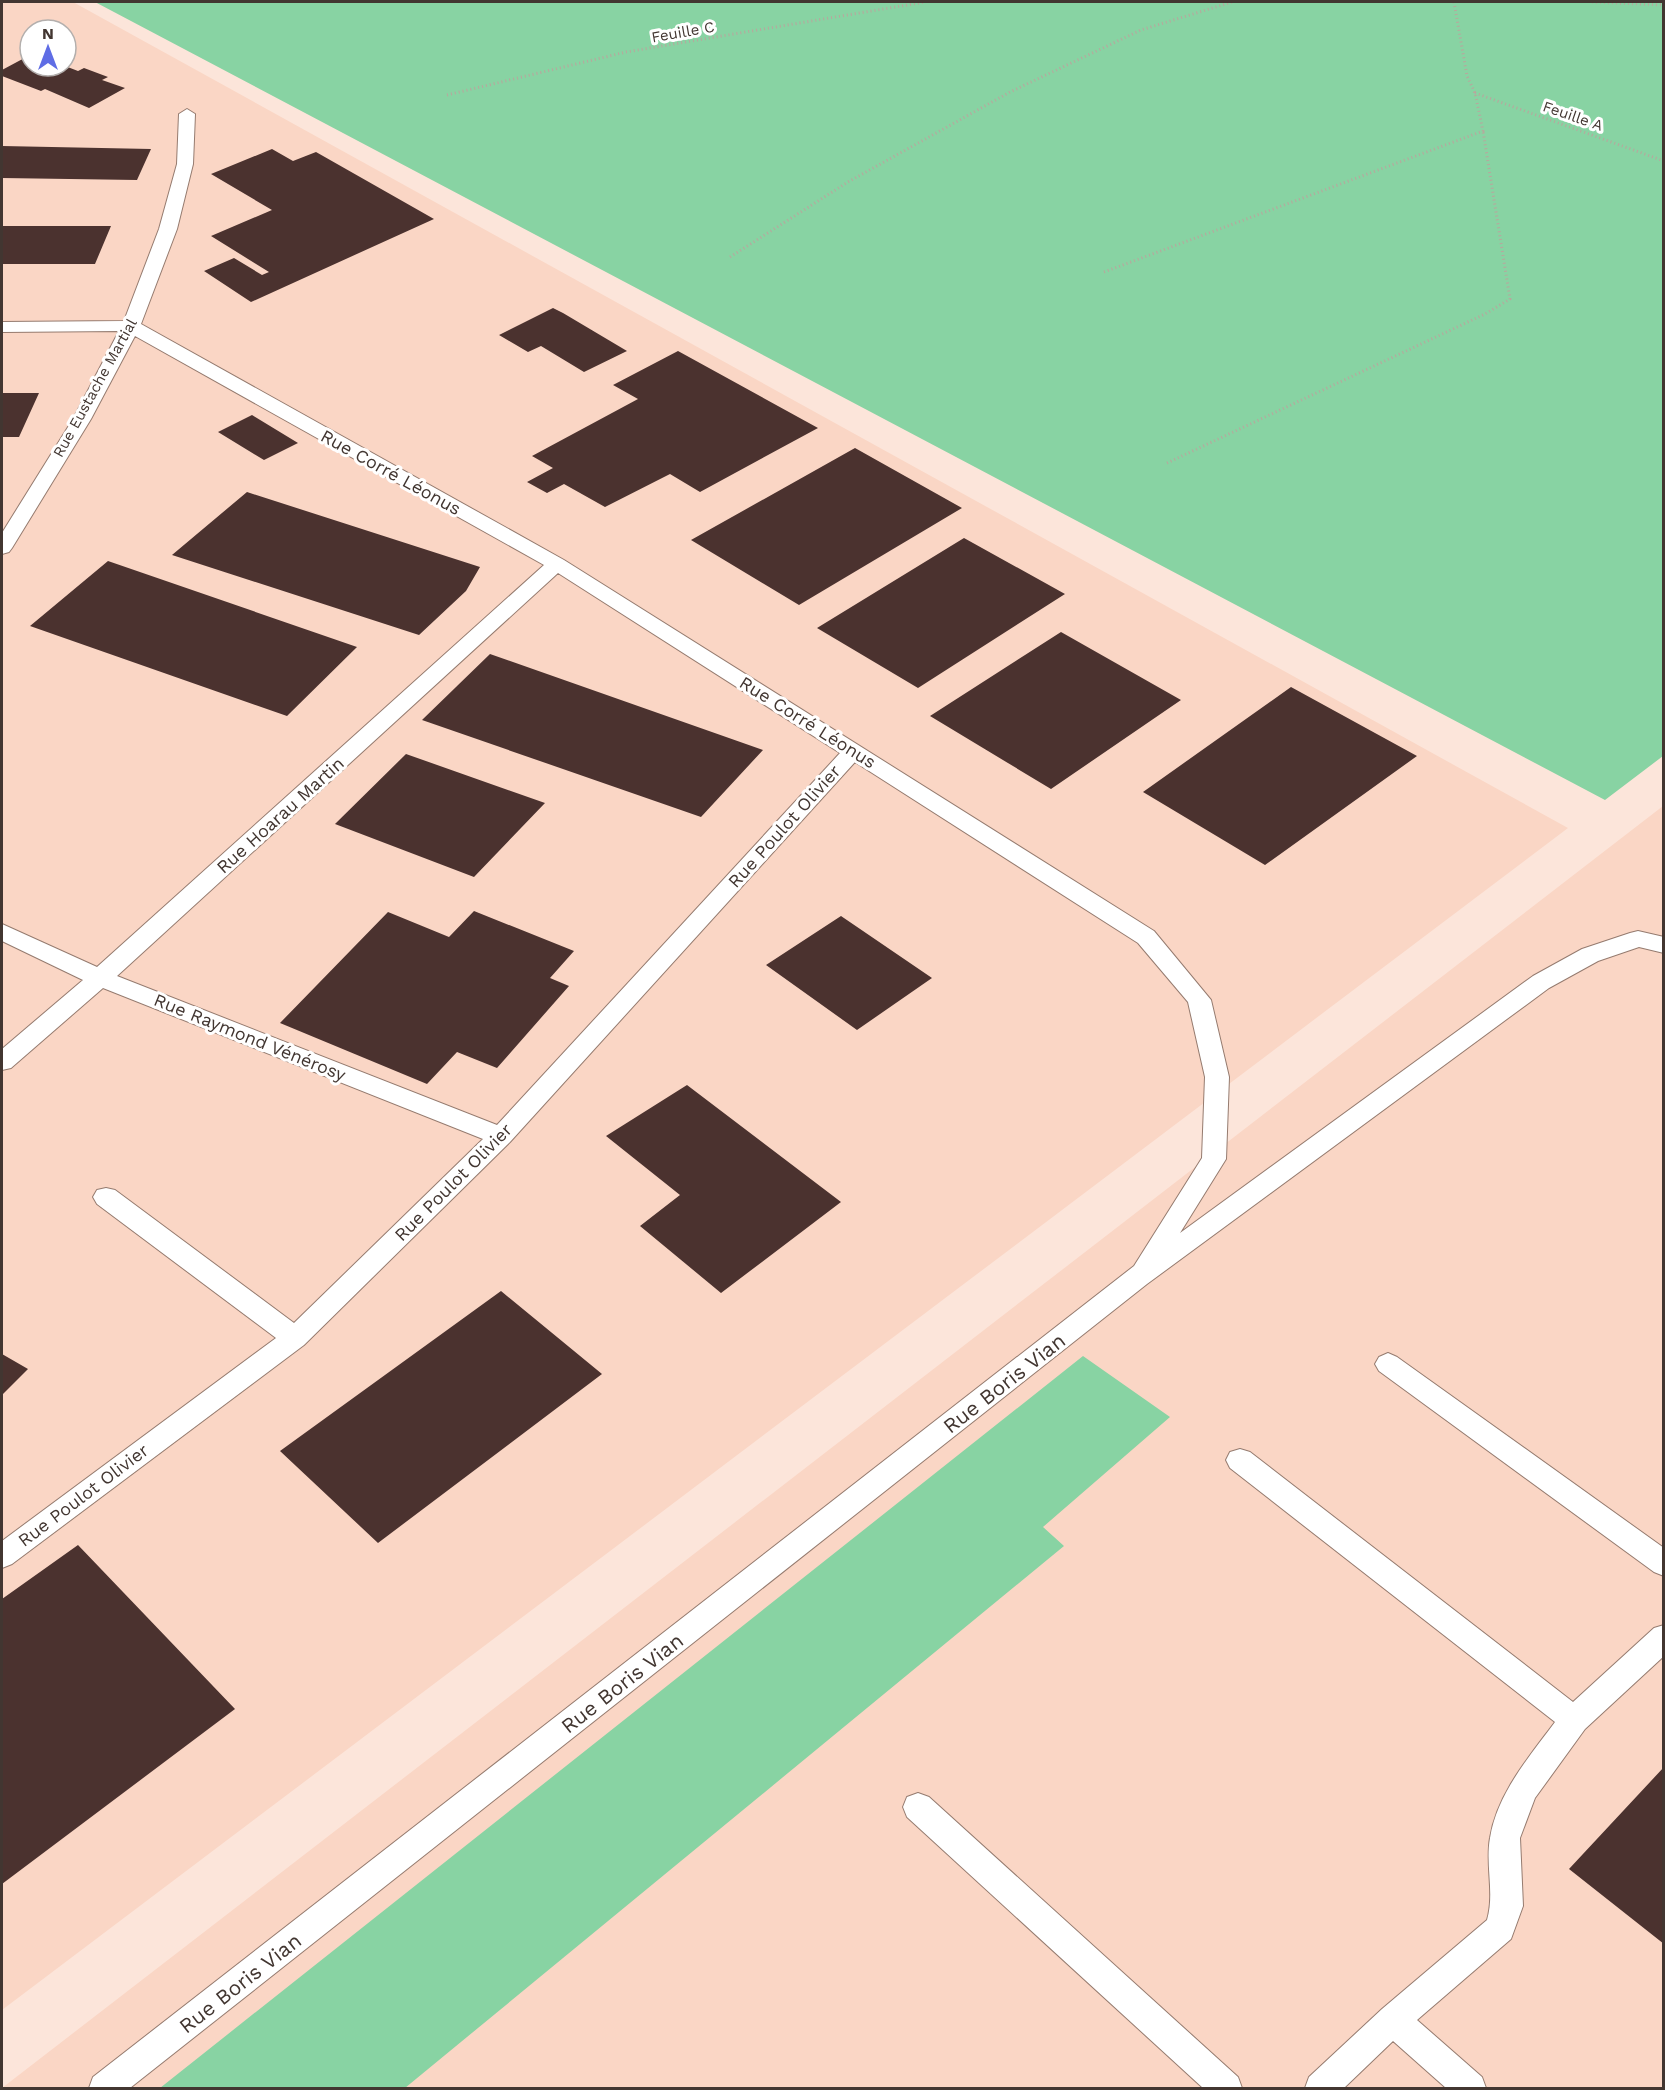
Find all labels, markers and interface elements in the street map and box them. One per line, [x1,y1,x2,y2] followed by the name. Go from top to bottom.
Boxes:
[18,18,78,78] north arrow
[650,18,716,46] street label: Feuille C
[42,24,54,43] text: N
[1541,97,1606,135] street label: Feuille A
[49,315,141,461] street label: Rue Eustache Martial
[317,425,465,519] street label: Rue Corré Léonus
[736,672,880,772] street label: Rue Corré Léonus
[212,752,348,878] street label: Rue Hoarau Martin
[723,760,845,892] street label: Rue Poulot Olivier
[151,989,350,1085] street label: Rue Raymond Vénérosy
[390,1119,516,1245] street label: Rue Poulot Olivier
[938,1328,1070,1438] street label: Rue Boris Vian
[14,1439,152,1551] street label: Rue Poulot Olivier
[556,1628,688,1738] street label: Rue Boris Vian
[174,1928,306,2038] street label: Rue Boris Vian

